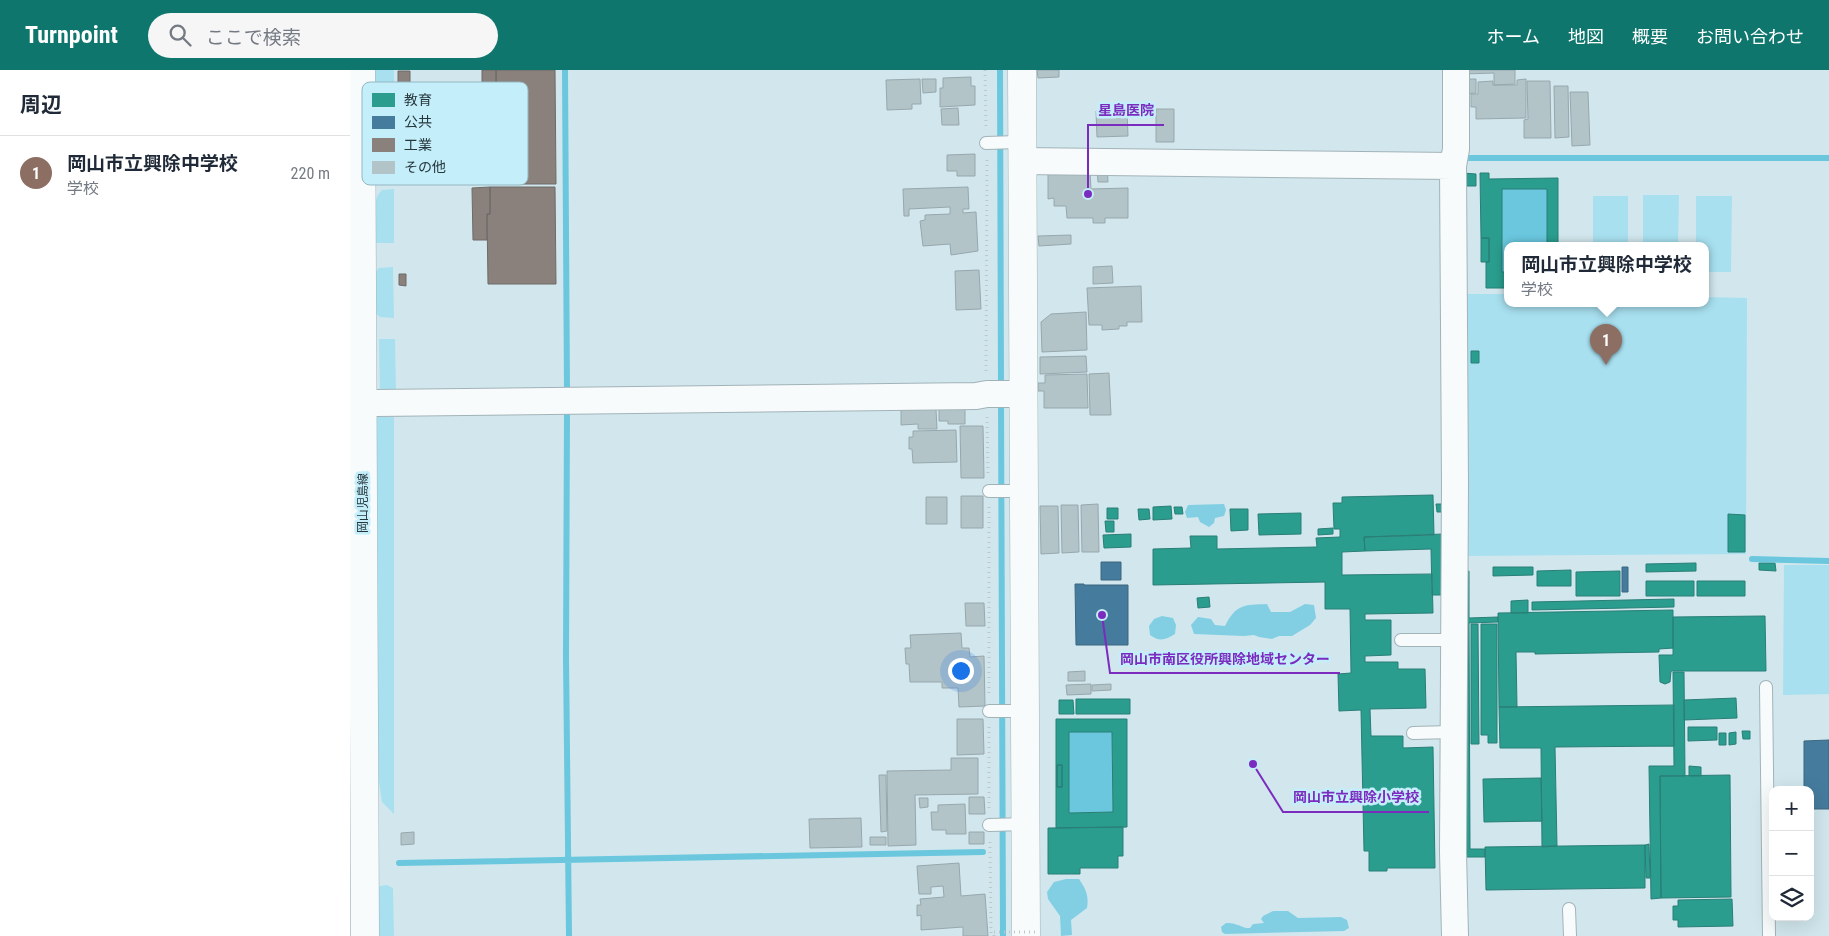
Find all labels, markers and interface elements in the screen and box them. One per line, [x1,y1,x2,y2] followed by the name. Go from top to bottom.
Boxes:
[148,13,498,58] search box
[25,21,118,49] text: Turnpoint
[166,21,194,49] icon: search
[206,26,301,49] text: ここで検索
[1487,26,1540,47] text: ホーム
[1568,26,1604,47] text: 地図
[1632,26,1668,47] text: 概要
[1696,26,1804,47] text: お問い合わせ
[362,82,528,185] legend
[404,92,432,108] text: 教育
[20,93,62,117] text: 周辺
[1088,96,1164,125] callout: 星島医院
[1098,102,1154,118] text: 星島医院
[404,114,432,130] text: 公共
[404,137,432,153] text: 工業
[67,152,238,175] text: 岡山市立興除中学校
[404,159,446,175] text: その他
[32,164,40,183] text: 1
[291,164,330,183] text: 220 m
[67,179,99,198] text: 学校
[1504,242,1709,307] popup
[1521,253,1692,276] text: 岡山市立興除中学校
[1521,280,1553,299] text: 学校
[1590,324,1622,365] pin: 1
[356,473,370,533] street label: 岡山児島線
[1110,644,1340,673] callout: 岡山市南区役所興除地域センター
[1120,651,1330,667] text: 岡山市南区役所興除地域センター
[948,658,974,684] your location
[1283,783,1429,812] callout: 岡山市立興除小学校
[1769,786,1814,921] map controls
[1769,786,1814,831] button: +
[1293,789,1419,805] text: 岡山市立興除小学校
[1769,831,1814,876] button: −
[1769,876,1814,921] button: layers

